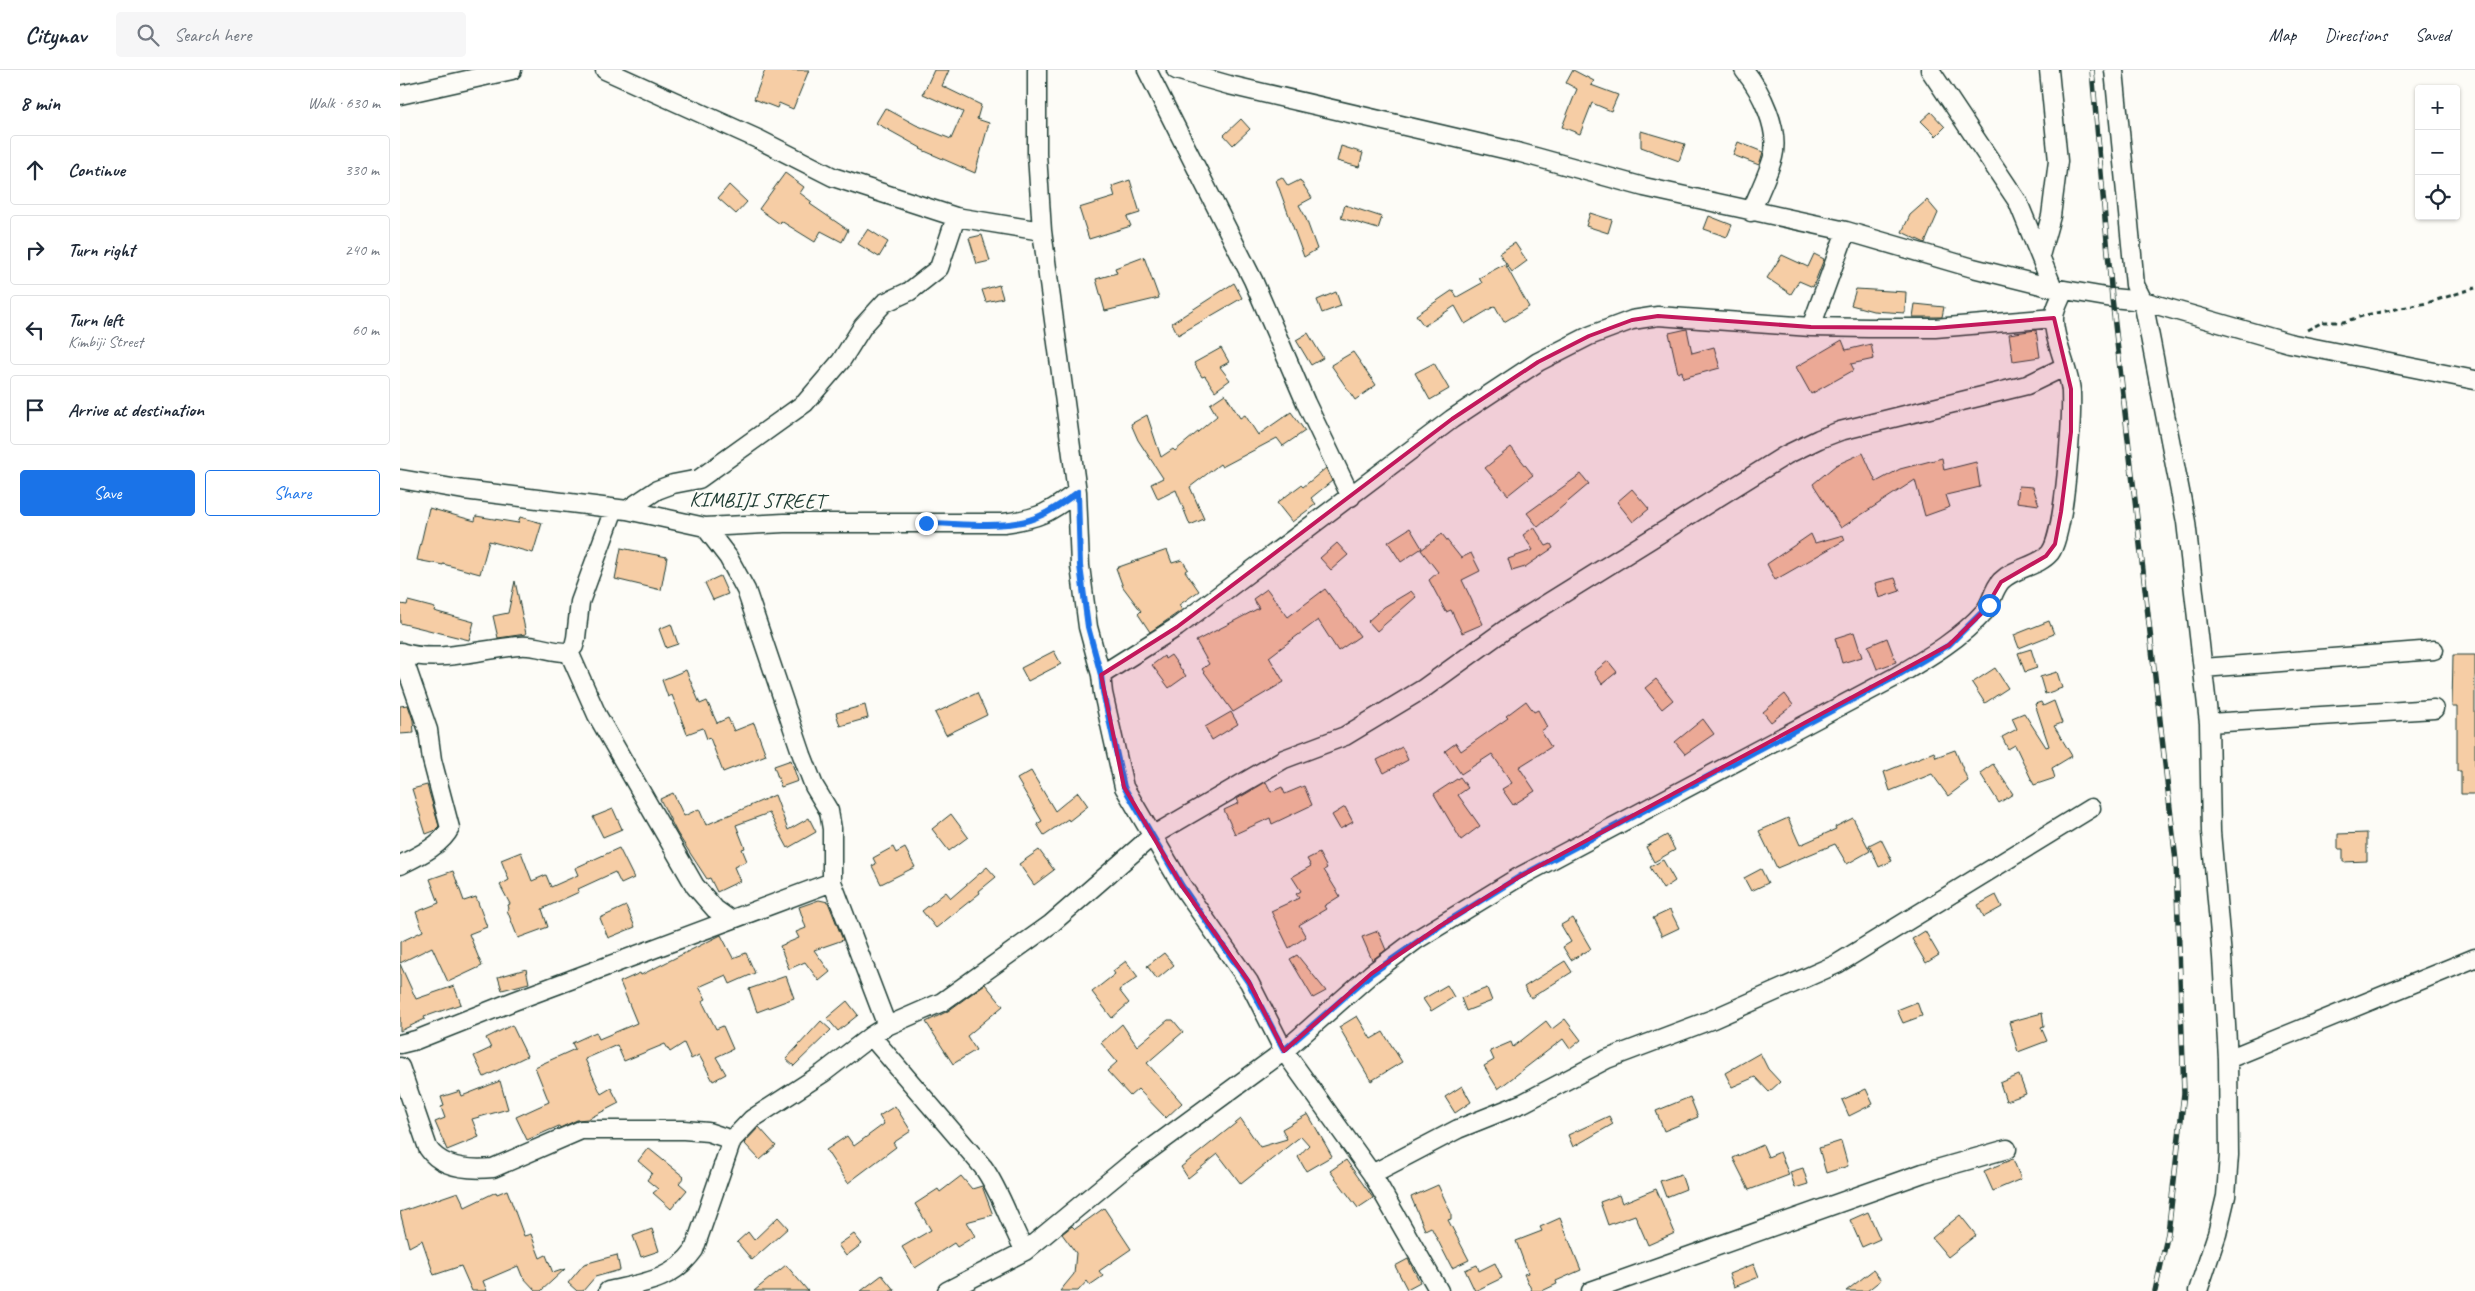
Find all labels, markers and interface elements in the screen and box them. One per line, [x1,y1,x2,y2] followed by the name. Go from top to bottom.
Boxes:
[116,12,466,57] search box
[25,20,86,50] text: Citynav
[134,21,162,49] icon: search
[174,23,251,47] text: Search here
[2269,24,2296,46] text: Map
[2324,24,2387,46] text: Directions
[2415,24,2450,46] text: Saved
[2415,85,2460,220] map controls
[2415,85,2460,130] button: +
[20,90,60,116] text: 8 min
[308,93,380,113] text: Walk · 630 m
[2415,130,2460,175] button: −
[21,156,49,184] icon: ahead
[68,158,125,182] text: Continue
[345,160,379,180] text: 330 m
[2415,175,2460,220] button: locate
[21,236,49,264] icon: right
[68,238,135,262] text: Turn right
[345,240,379,260] text: 240 m
[68,308,123,332] text: Turn left
[21,316,49,344] icon: left
[352,320,379,340] text: 60 m
[68,332,143,352] text: Kimbiji Street
[21,396,49,424] icon: arrive
[68,398,204,422] text: Arrive at destination
[20,470,195,516] button: Save
[205,470,380,516] button: Share
[689,486,830,514] street label: KIMBIJI STREET
[915,512,938,535] route end
[1978,594,2001,617] route start

